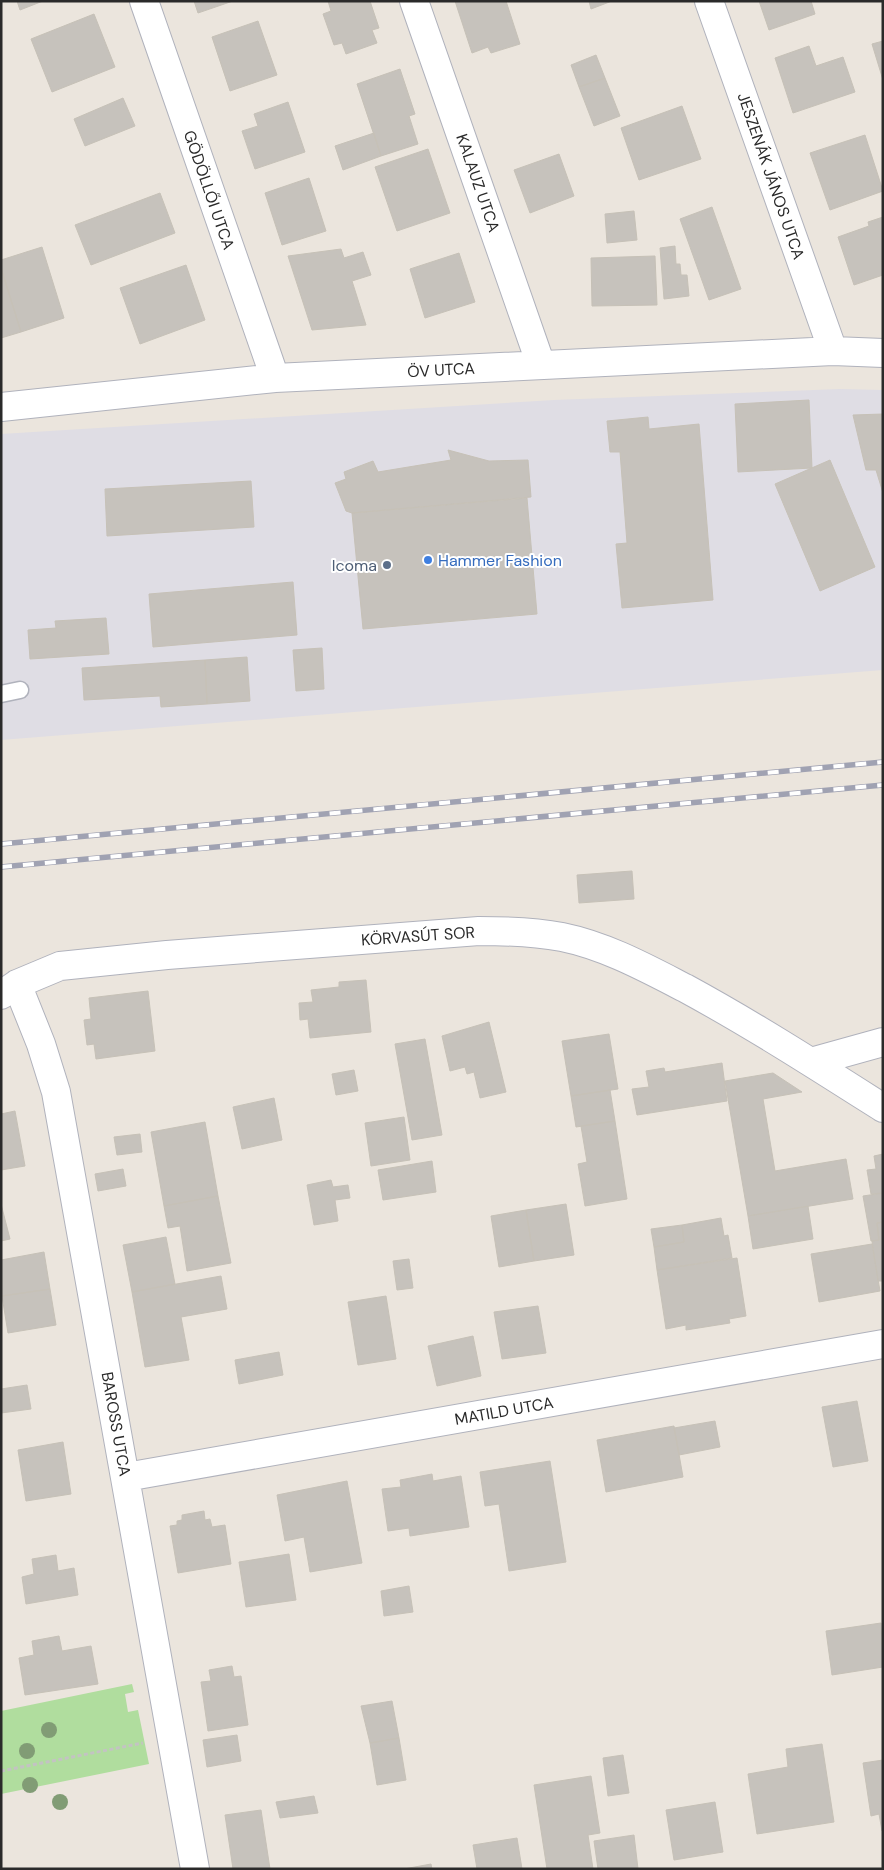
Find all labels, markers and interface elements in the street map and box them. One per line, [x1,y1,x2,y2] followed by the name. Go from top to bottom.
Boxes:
[733,90,810,263] street label: JESZENÁK JÁNOS UTCA
[179,128,239,253] street label: GÖDÖLLŐI UTCA
[451,131,505,235] street label: KALAUZ UTCA
[407,358,476,382] street label: ÖV UTCA
[438,550,562,571] place label: Hammer Fashion
[422,554,434,566] marker: Hammer Fashion
[332,555,377,576] place label: Icoma
[381,559,393,571] marker: Icoma
[360,922,476,950] street label: KÖRVASÚT SOR
[96,1370,136,1478] street label: BAROSS UTCA
[453,1392,555,1430] street label: MATILD UTCA

